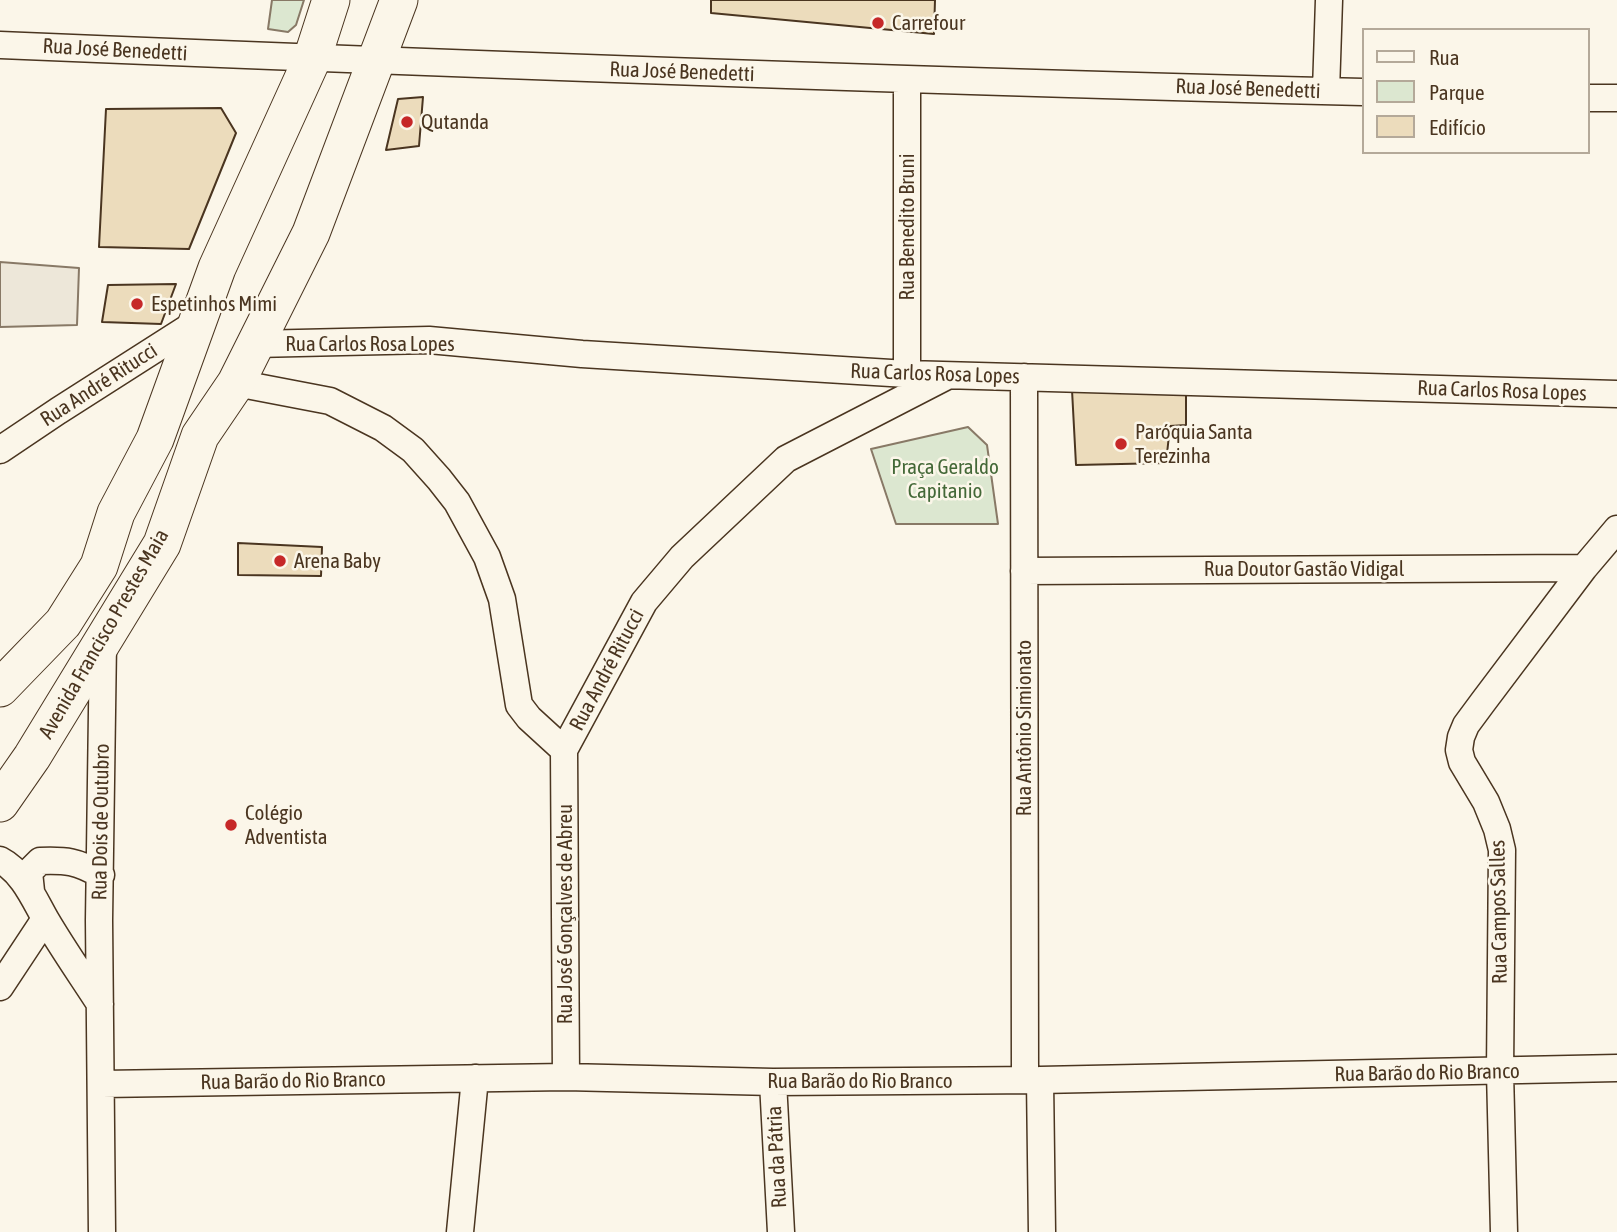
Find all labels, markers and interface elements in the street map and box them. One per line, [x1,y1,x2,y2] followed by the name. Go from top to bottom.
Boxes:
[892,10,965,36] place label: Carrefour
[870,15,886,31] marker: Carrefour
[1362,28,1589,154] legend
[42,34,188,66] street label: Rua José Benedetti
[1429,45,1459,69] text: Rua
[609,57,755,87] street label: Rua José Benedetti
[1175,74,1321,104] street label: Rua José Benedetti
[1429,80,1484,104] text: Parque
[421,109,489,135] place label: Qutanda
[399,114,415,130] marker: Qutanda
[1429,115,1486,139] text: Edifício
[894,153,920,301] street label: Rua Benedito Bruni
[151,291,277,317] place label: Espetinhos Mimi
[129,296,145,312] marker: Espetinhos Mimi
[285,331,455,357] street label: Rua Carlos Rosa Lopes
[36,338,162,432] street label: Rua André Ritucci
[850,358,1020,390] street label: Rua Carlos Rosa Lopes
[1417,375,1587,407] street label: Rua Carlos Rosa Lopes
[1135,419,1253,469] place label: Paróquia Santa Terezinha
[1113,436,1129,452] marker: Paróquia Santa Terezinha
[891,454,999,504] park label: Praça Geraldo Capitanio
[34,525,174,743] street label: Avenida Francisco Prestes Maia
[294,548,381,574] place label: Arena Baby
[272,553,288,569] marker: Arena Baby
[1204,556,1404,582] street label: Rua Doutor Gastão Vidigal
[564,605,650,735] street label: Rua André Ritucci
[1011,640,1037,816] street label: Rua Antônio Simionato
[87,743,115,901] street label: Rua Dois de Outubro
[245,800,328,850] place label: Colégio Adventista
[552,804,578,1024] street label: Rua José Gonçalves de Abreu
[223,817,239,833] marker: Colégio Adventista
[1485,840,1513,984] street label: Rua Campos Salles
[1334,1059,1520,1087] street label: Rua Barão do Rio Branco
[200,1067,386,1095] street label: Rua Barão do Rio Branco
[767,1068,953,1094] street label: Rua Barão do Rio Branco
[762,1105,792,1209] street label: Rua da Pátria

